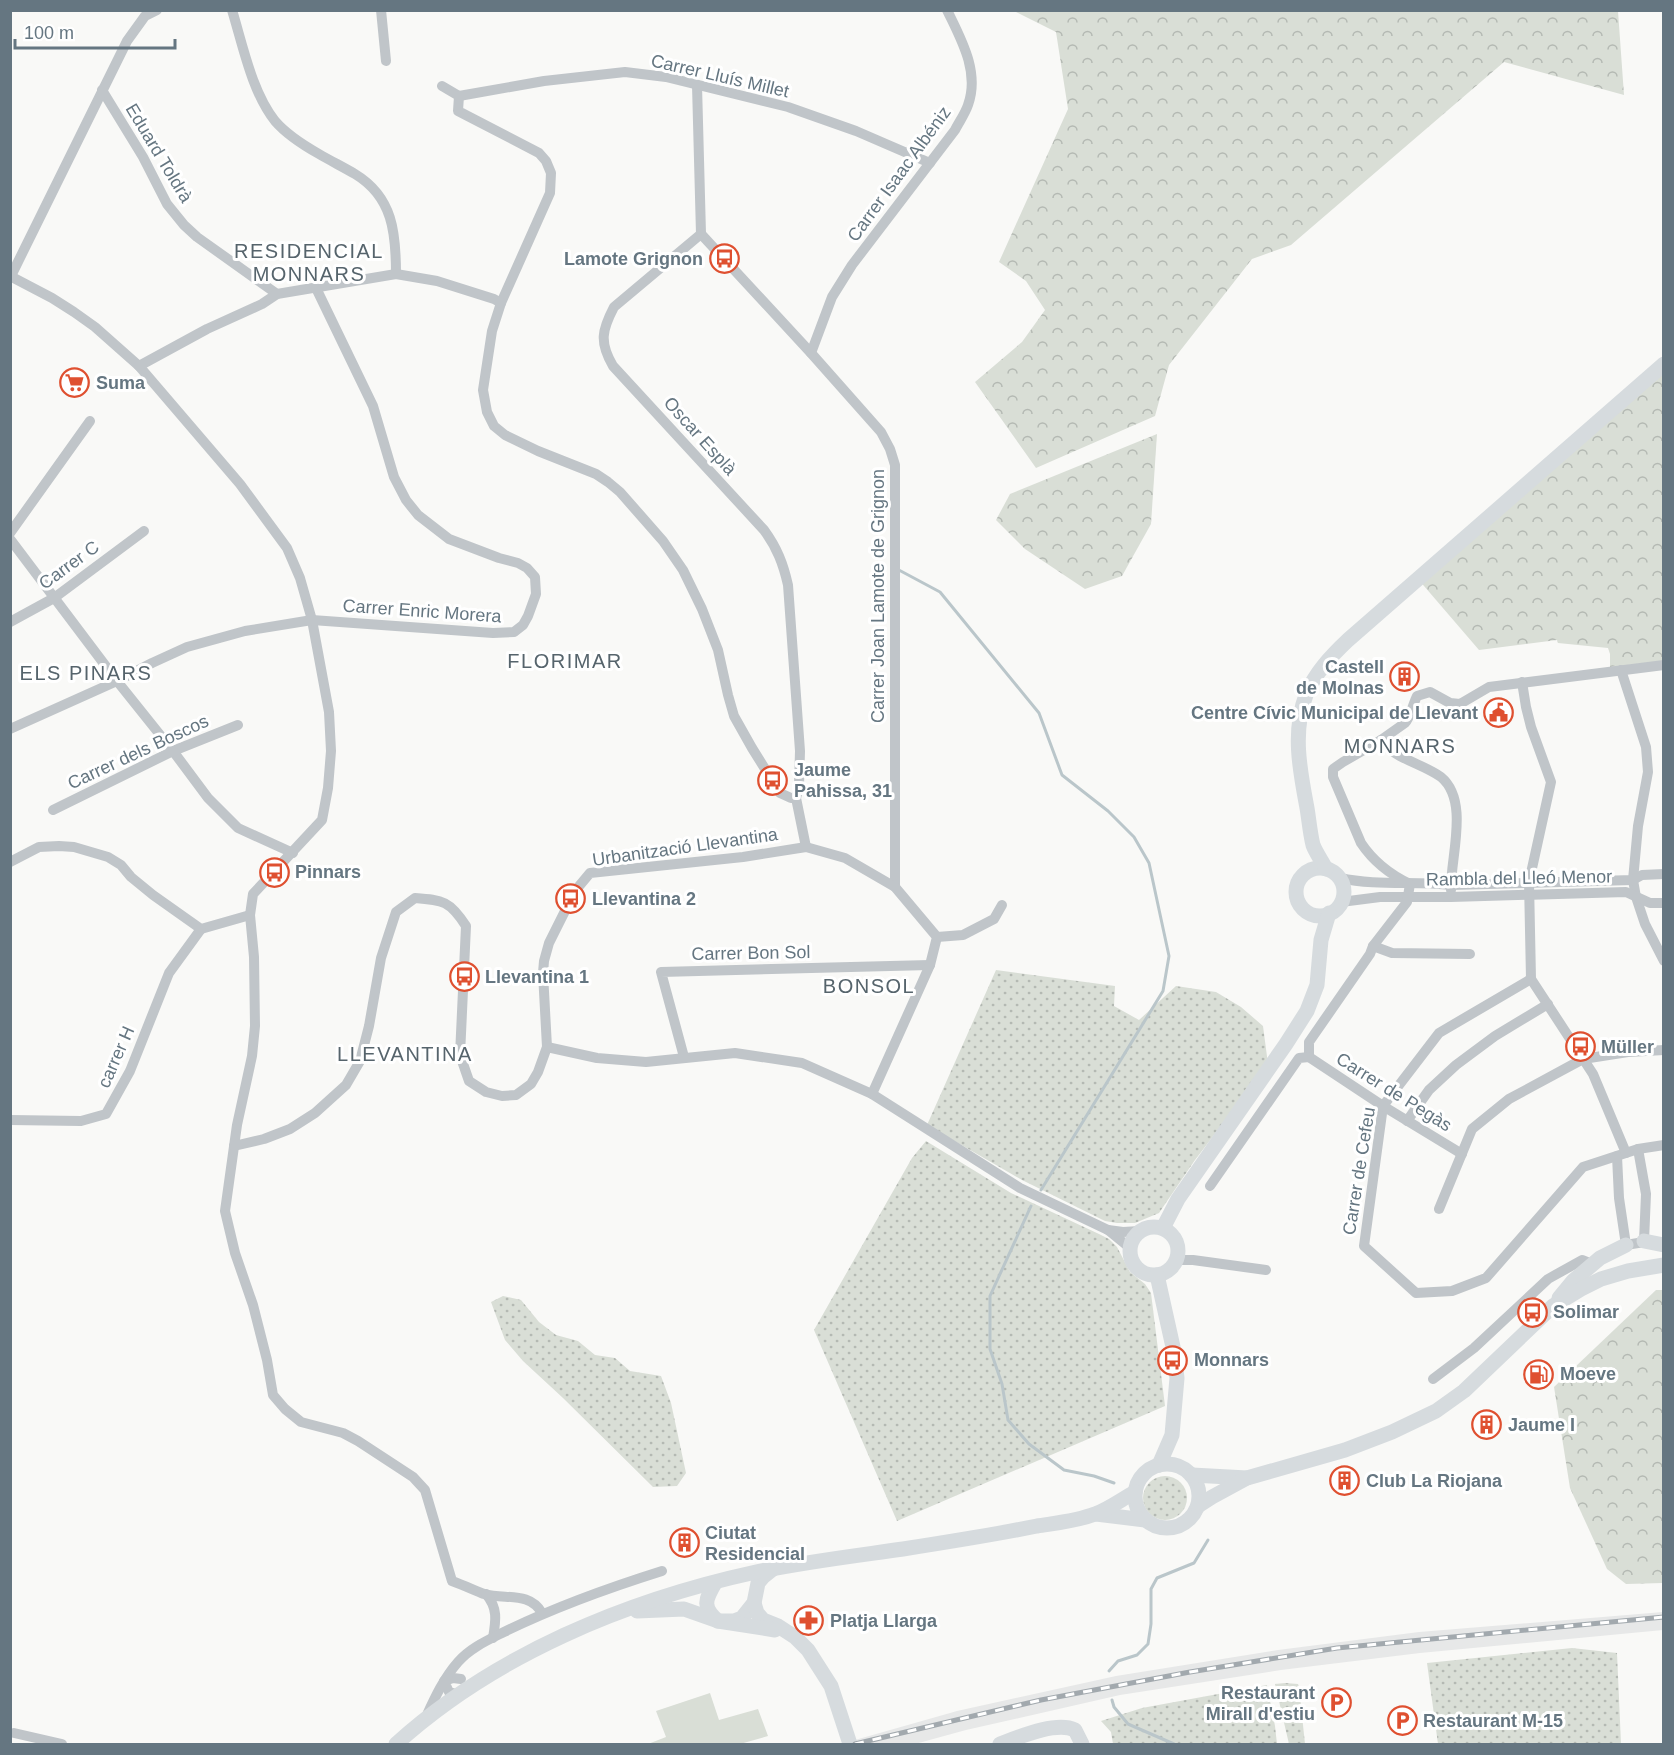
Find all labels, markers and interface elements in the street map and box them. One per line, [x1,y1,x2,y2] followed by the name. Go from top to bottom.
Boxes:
[15,12,176,50] scale bar
[24,23,74,43] text: 100 m
[649,50,791,102] street label: Carrer Lluís Millet
[122,100,197,207] street label: Eduard Toldrà
[843,103,955,245] street label: Carrer Isaac Albéniz
[234,240,384,285] district label: RESIDENCIAL MONNARS
[708,243,740,275] bus stop icon: Lamote Grignon
[564,249,703,269] place label: Lamote Grignon
[59,367,91,399] supermarket icon: Suma
[96,373,146,393] place label: Suma
[660,393,741,480] street label: Oscar Esplà
[868,469,888,723] street label: Carrer Joan Lamote de Grignon
[35,537,103,593] street label: Carrer C
[342,595,503,627] street label: Carrer Enric Morera
[507,650,623,672] district label: FLORIMAR
[1296,657,1384,698] place label: Castell de Molnas
[1389,661,1421,693] building icon: Castell de Molnas
[20,662,152,684] district label: ELS PINARS
[1483,697,1515,729] public building icon: Centre Cívic Municipal de Llevant
[1191,703,1478,723] place label: Centre Cívic Municipal de Llevant
[64,711,212,793] street label: Carrer dels Boscos
[1344,735,1456,757] district label: MONNARS
[794,760,892,801] place label: Jaume Pahissa, 31
[757,764,789,796] bus stop icon: Jaume Pahissa, 31
[591,824,780,870] street label: Urbanització Llevantina
[258,856,290,888] bus stop icon: Pinnars
[295,862,361,882] place label: Pinnars
[1426,866,1612,890] street label: Rambla del Lleó Menor
[555,883,587,915] bus stop icon: Llevantina 2
[592,889,696,909] place label: Llevantina 2
[691,942,811,964] street label: Carrer Bon Sol
[448,961,480,993] bus stop icon: Llevantina 1
[485,967,589,987] place label: Llevantina 1
[823,975,915,997] district label: BONSOL
[94,1023,138,1091] street label: carrer H
[1564,1031,1596,1063] bus stop icon: Müller
[1601,1037,1654,1057] place label: Müller
[337,1043,473,1065] district label: LLEVANTINA
[1333,1049,1455,1135] street label: Carrer de Pegàs
[1339,1106,1379,1236] street label: Carrer de Cefeu
[1516,1296,1548,1328] bus stop icon: Solimar
[1553,1302,1619,1322] place label: Solimar
[1157,1344,1189,1376] bus stop icon: Monnars
[1194,1350,1269,1370] place label: Monnars
[1523,1358,1555,1390] fuel station icon: Moeve
[1560,1364,1616,1384] place label: Moeve
[1471,1409,1503,1441] building icon: Jaume I
[1508,1415,1575,1435] place label: Jaume I
[1329,1465,1361,1497] building icon: Club La Riojana
[1366,1471,1503,1491] place label: Club La Riojana
[705,1523,805,1564] place label: Ciutat Residencial
[668,1527,700,1559] building icon: Ciutat Residencial
[793,1605,825,1637] pharmacy icon: Platja Llarga
[830,1611,938,1631] place label: Platja Llarga
[1206,1683,1315,1724] place label: Restaurant Mirall d'estiu
[1320,1687,1352,1719] parking icon: Restaurant Mirall d'estiu
[1386,1705,1418,1737] parking icon: Restaurant M-15
[1423,1711,1563,1731] place label: Restaurant M-15

